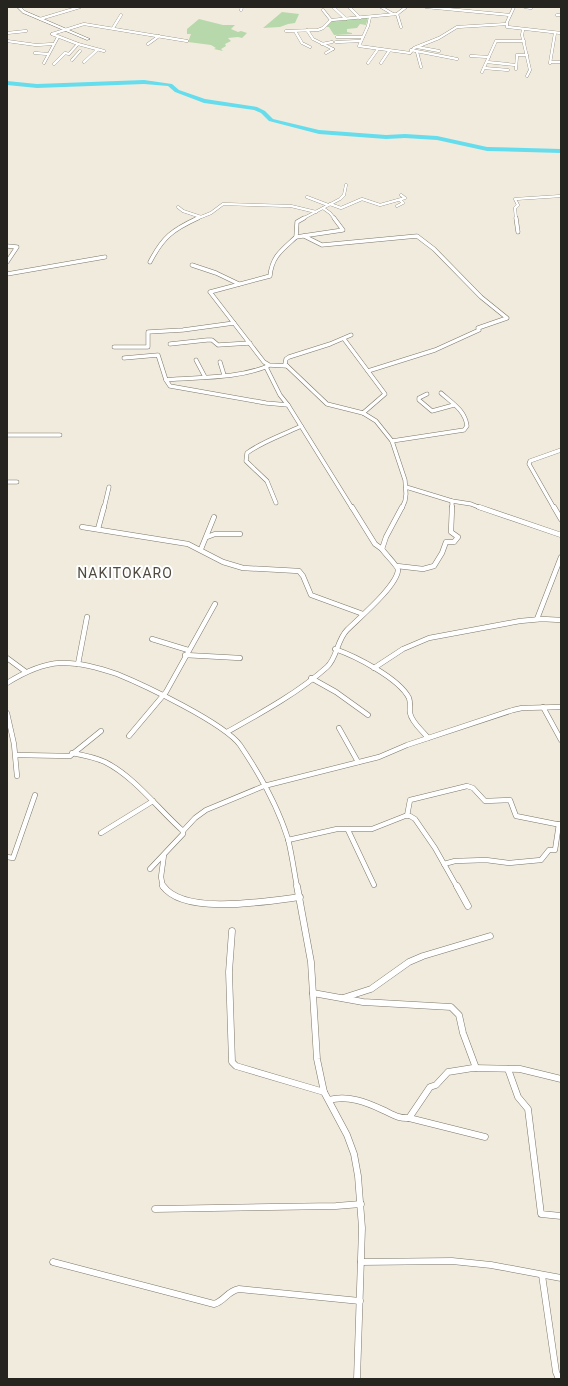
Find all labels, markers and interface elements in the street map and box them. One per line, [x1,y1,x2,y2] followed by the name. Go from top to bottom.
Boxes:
[77,565,173,581] district label: NAKITOKARO

